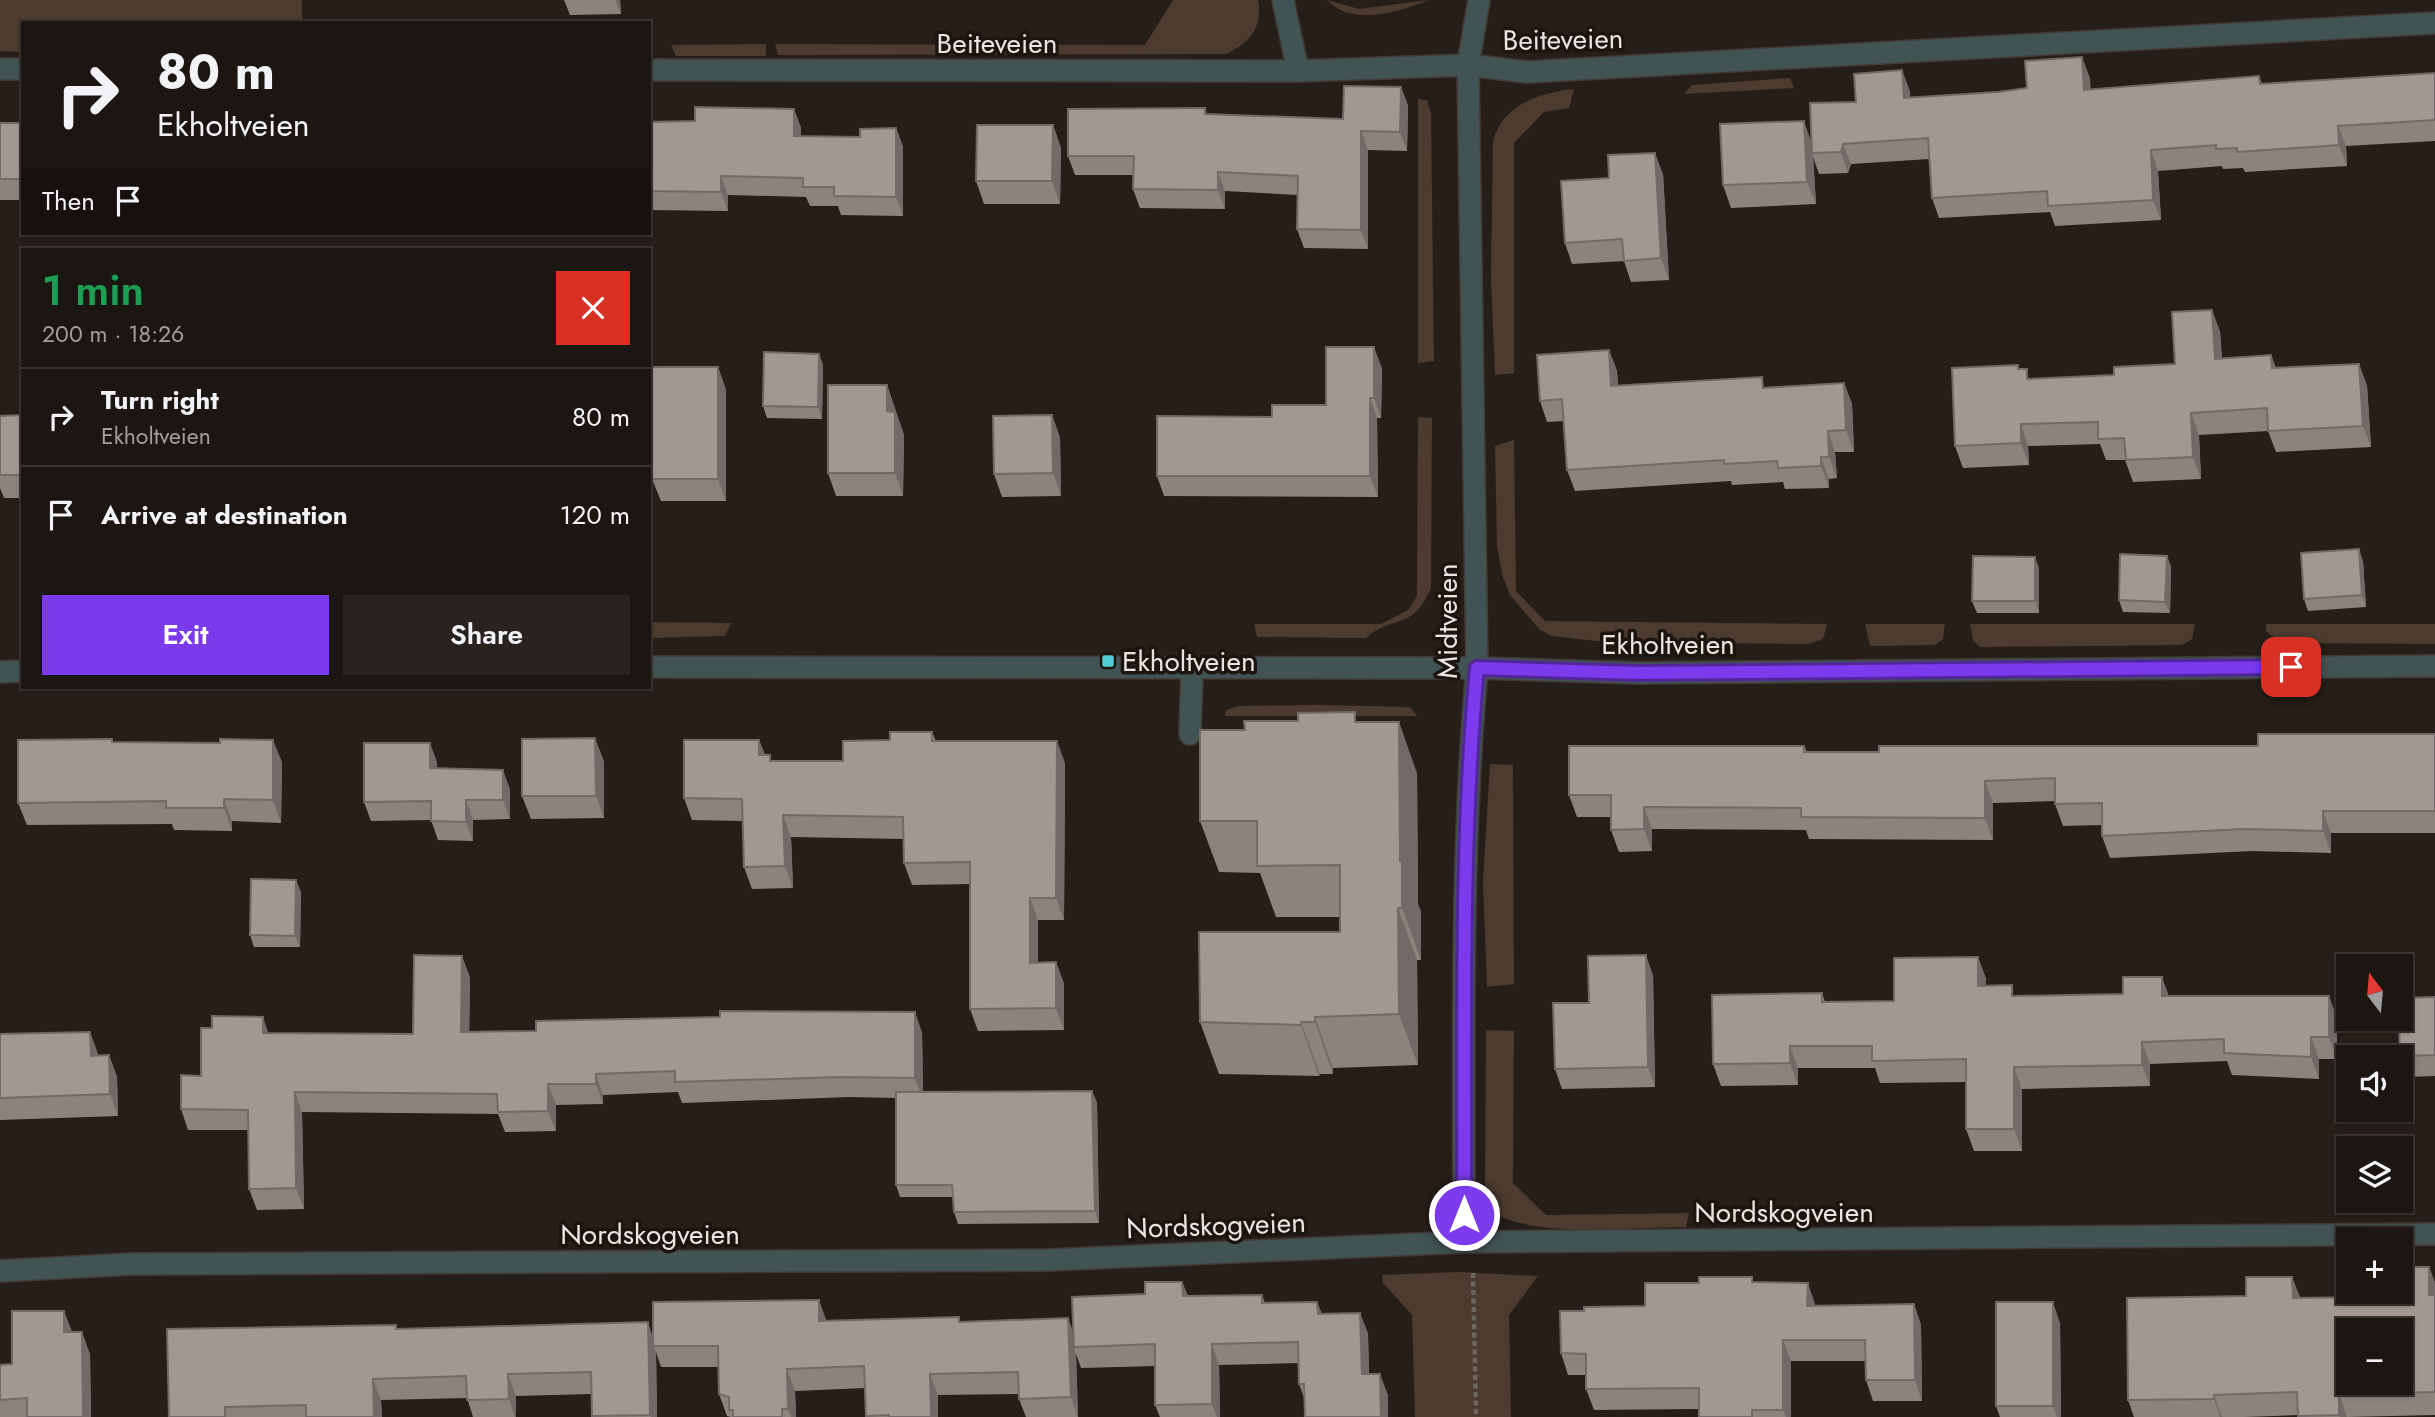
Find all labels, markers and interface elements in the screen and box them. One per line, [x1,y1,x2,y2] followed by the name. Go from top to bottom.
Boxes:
[1502,18,1624,61] street label: Beiteveien
[937,23,1057,64] street label: Beiteveien
[157,37,275,107] text: 80 m
[42,49,133,140] icon: right
[157,102,310,148] text: Ekholtveien
[42,182,95,220] text: Then
[109,182,147,220] icon: arrive
[42,260,144,321] text: 1 min
[556,271,630,345] button: close
[42,317,184,351] text: 200 m · 18:26
[101,381,219,419] text: Turn right
[42,398,80,436] icon: right
[572,398,630,436] text: 80 m
[101,419,211,453] text: Ekholtveien
[42,496,80,534] icon: arrive
[101,496,348,534] text: Arrive at destination
[560,496,630,534] text: 120 m
[1427,563,1468,679] street label: Midtveien
[42,595,329,675] button: Exit
[343,595,630,675] button: Share
[1601,624,1735,665] street label: Ekholtveien
[2261,637,2321,697] pin
[1122,641,1256,682] place label: Ekholtveien
[2272,648,2310,686] icon: arrive
[1100,653,1116,669] marker: Ekholtveien
[2336,954,2413,1031] north arrow
[2336,954,2413,1395] map controls
[2336,1045,2413,1122] button: sound
[2336,1136,2413,1213] button: layers
[1427,1178,1501,1252] position arrow
[1694,1192,1874,1233] street label: Nordskogveien
[1125,1202,1307,1249] street label: Nordskogveien
[560,1214,740,1255] street label: Nordskogveien
[2336,1227,2413,1304] button: +
[2336,1318,2413,1395] button: −

